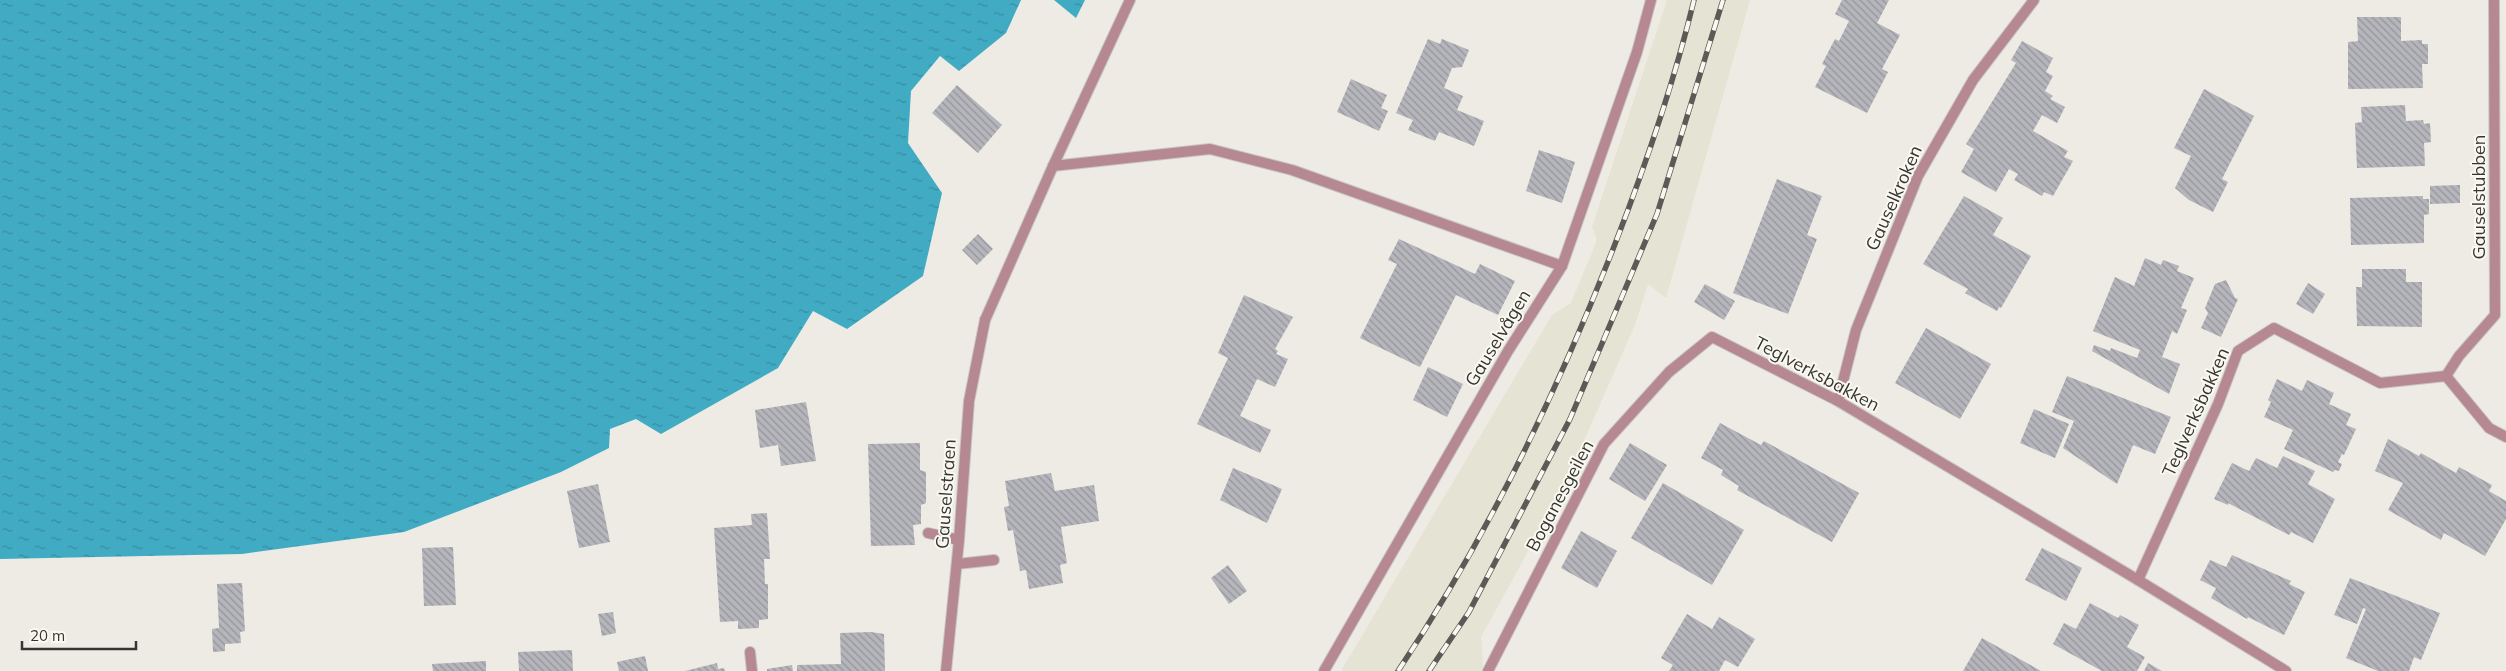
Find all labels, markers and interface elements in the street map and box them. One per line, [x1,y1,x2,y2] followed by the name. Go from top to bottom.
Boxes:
[2467,135,2490,259] street label: Gauselstubben
[1860,142,1927,254] street label: Gauselkroken
[1460,285,1535,390] street label: Gauselvågen
[1751,331,1884,416] street label: Teglverksbakken
[2157,344,2234,480] street label: Teglverksbakken
[1521,436,1599,555] street label: Boganesgeilen
[930,438,961,550] street label: Gauselstraen
[22,618,136,650] scale bar
[30,626,65,645] text: 20 m

